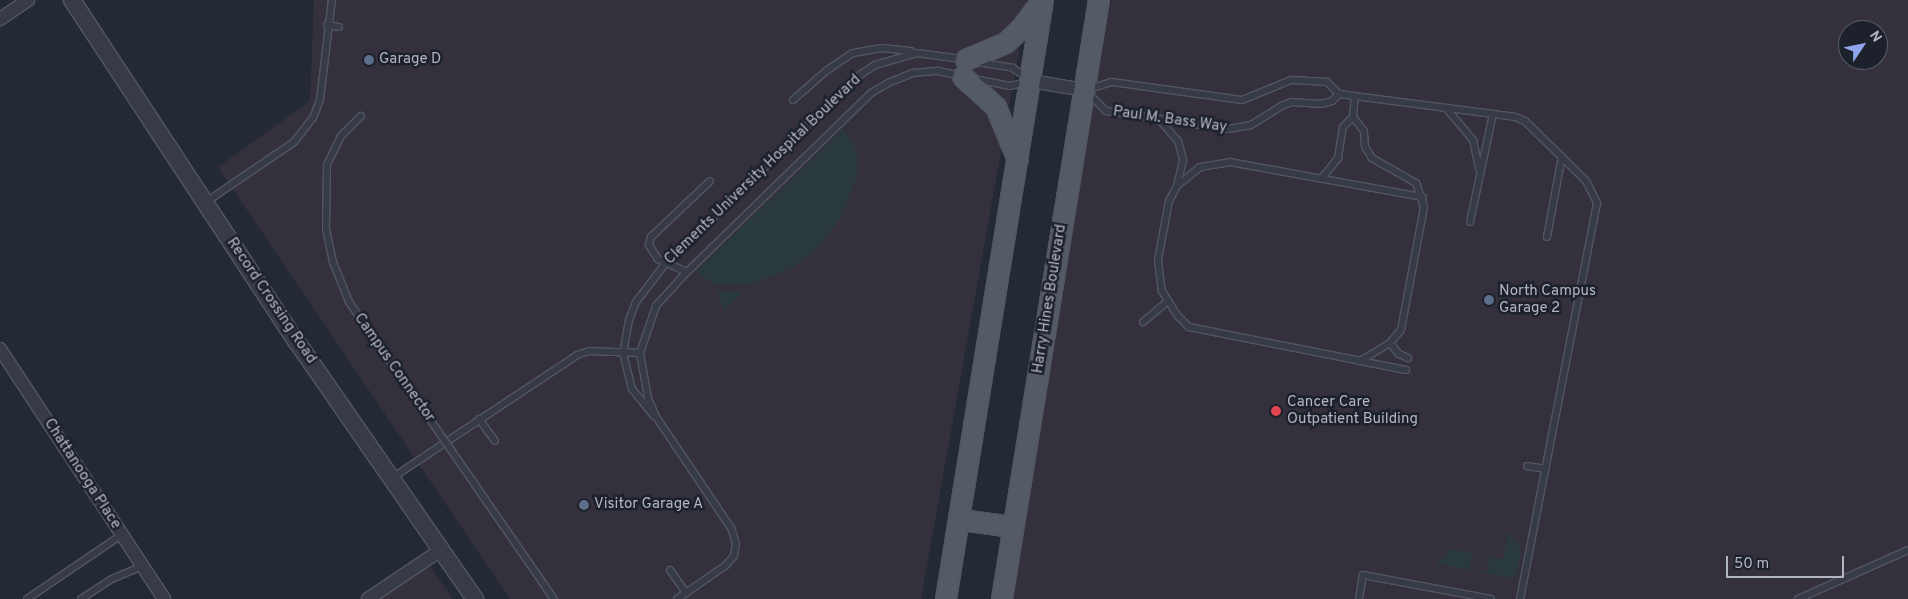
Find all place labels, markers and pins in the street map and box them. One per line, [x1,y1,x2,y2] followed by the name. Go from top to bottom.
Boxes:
[379,51,441,69] place label: Garage D
[363,54,375,66] marker: Garage D
[1499,282,1596,317] place label: North Campus Garage 2
[1483,294,1495,306] marker: North Campus Garage 2
[1287,393,1418,428] place label: Cancer Care Outpatient Building
[1269,404,1283,418] marker: Cancer Care Outpatient Building
[594,496,704,514] place label: Visitor Garage A
[578,499,590,511] marker: Visitor Garage A

